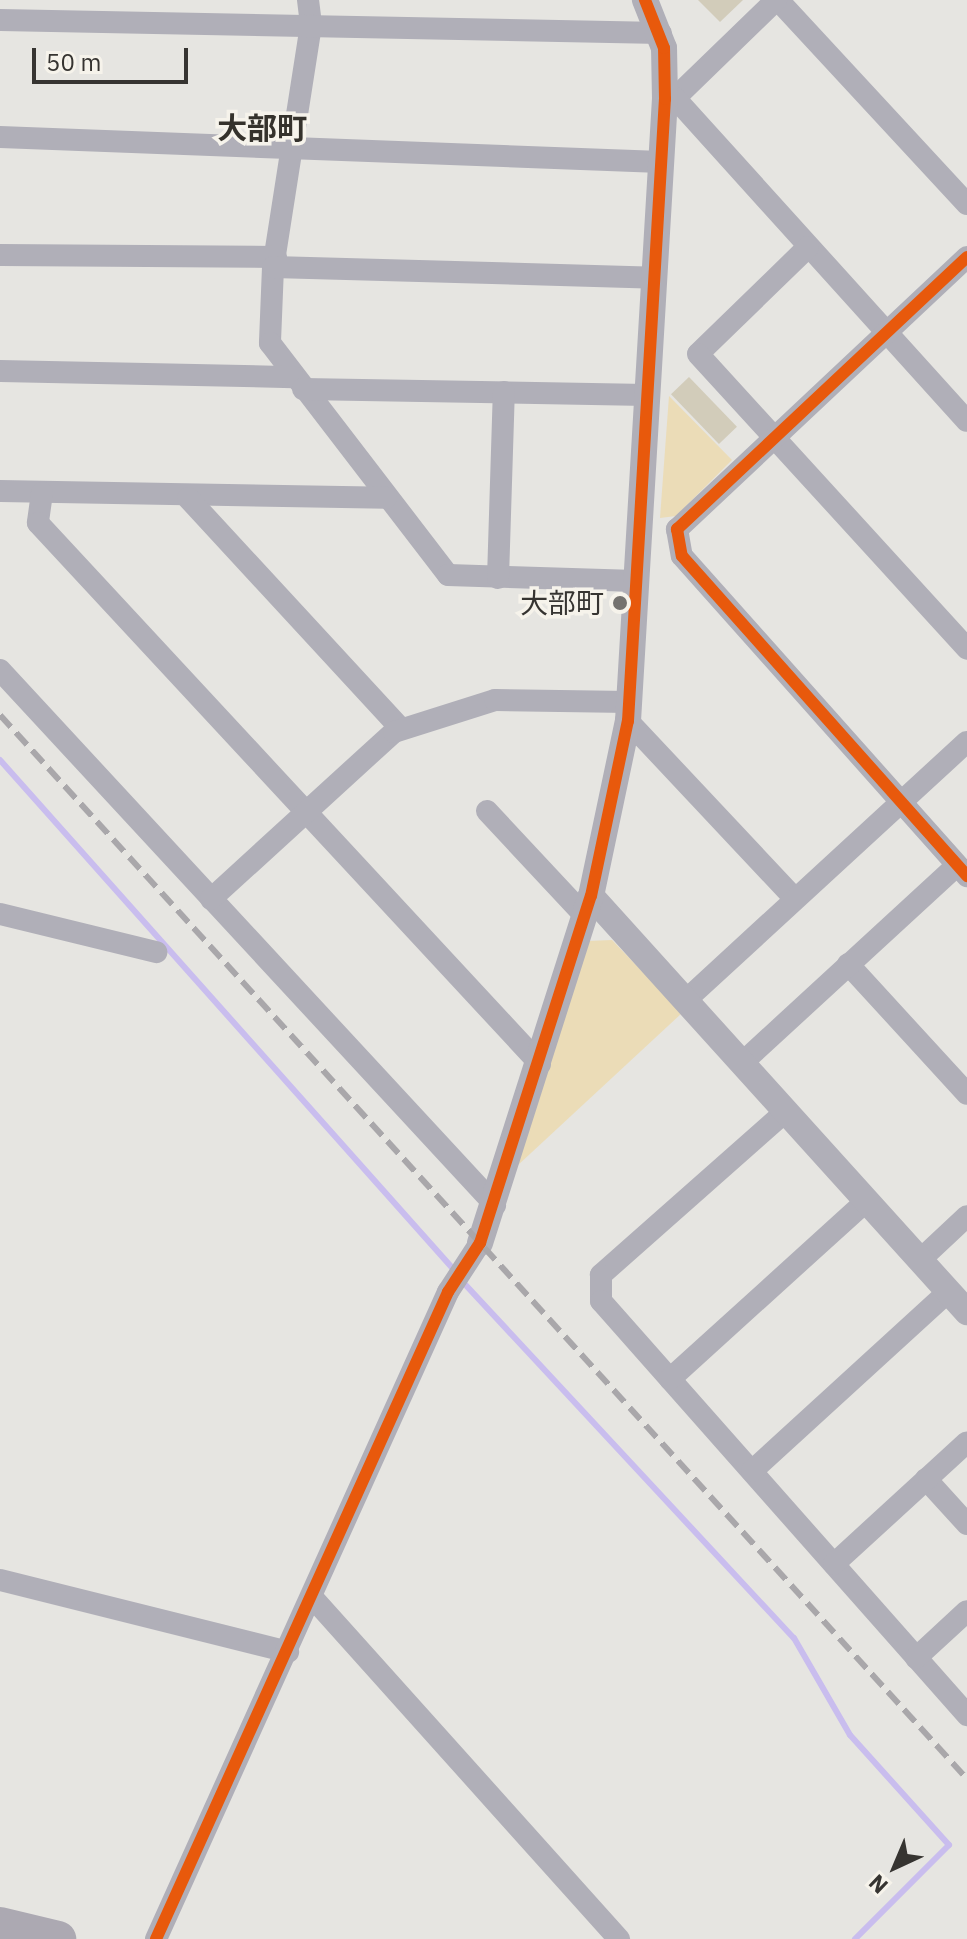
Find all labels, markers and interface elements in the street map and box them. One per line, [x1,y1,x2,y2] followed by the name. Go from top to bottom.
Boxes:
[36,32,192,82] scale bar
[46,46,101,78] text: 50 m
[217,110,307,146] district label: 大部町
[520,586,604,620] place label: 大部町
[611,594,629,612] marker: 大部町
[855,1827,935,1907] north arrow
[862,1869,894,1901] text: N

